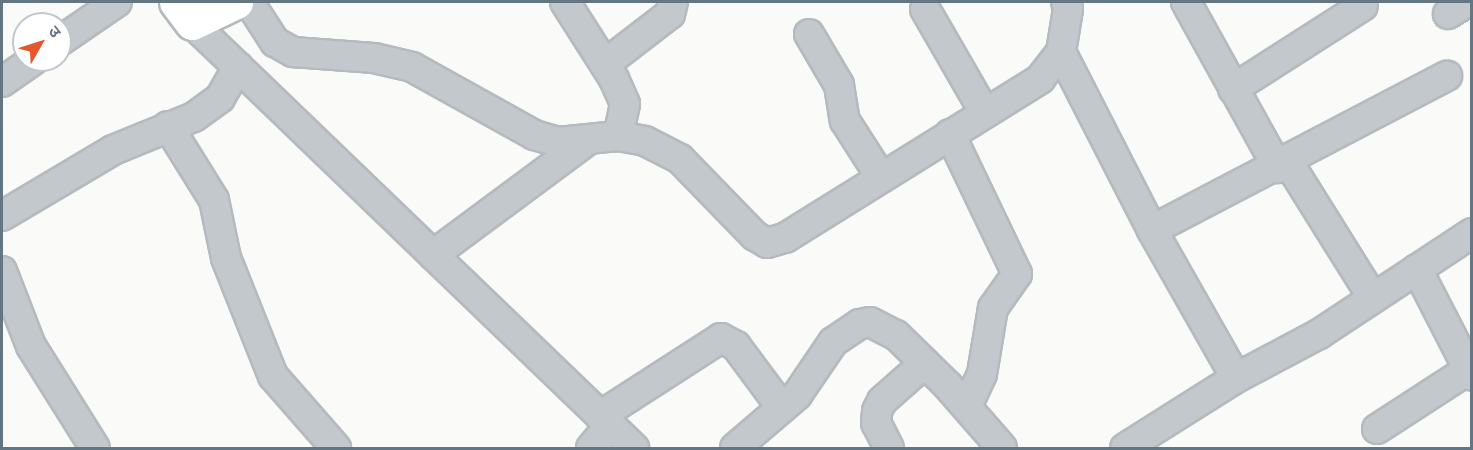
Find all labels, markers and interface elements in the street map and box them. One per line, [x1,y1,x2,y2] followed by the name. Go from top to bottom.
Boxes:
[12,12,72,72] north arrow
[44,22,65,41] text: उ

